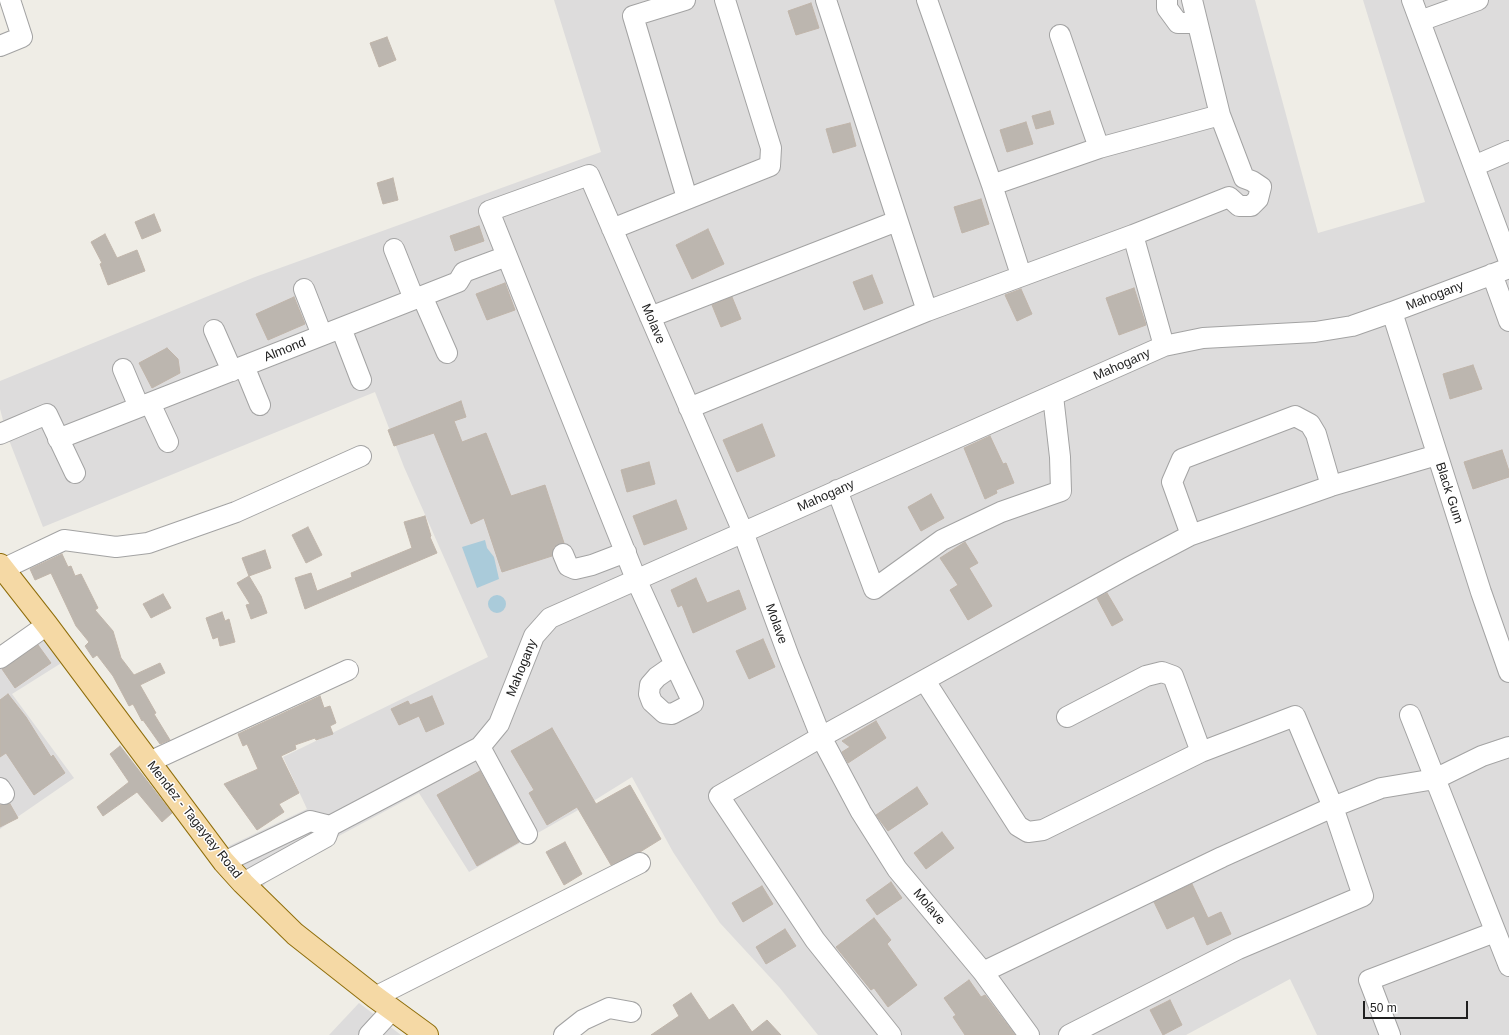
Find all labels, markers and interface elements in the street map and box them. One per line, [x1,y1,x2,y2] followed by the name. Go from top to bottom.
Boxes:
[1404,278,1466,314] street label: Mahogany
[638,302,668,346] street label: Molave
[262,335,308,365] street label: Almond
[1091,346,1153,384] street label: Mahogany
[1432,460,1466,526] street label: Black Gum
[795,477,857,515] street label: Mahogany
[762,602,790,646] street label: Molave
[503,637,541,699] street label: Mahogany
[143,758,245,882] street label: Mendez - Tagaytay Road
[910,886,948,928] street label: Molave
[1365,993,1470,1019] scale bar
[1370,1001,1397,1015] text: 50 m

